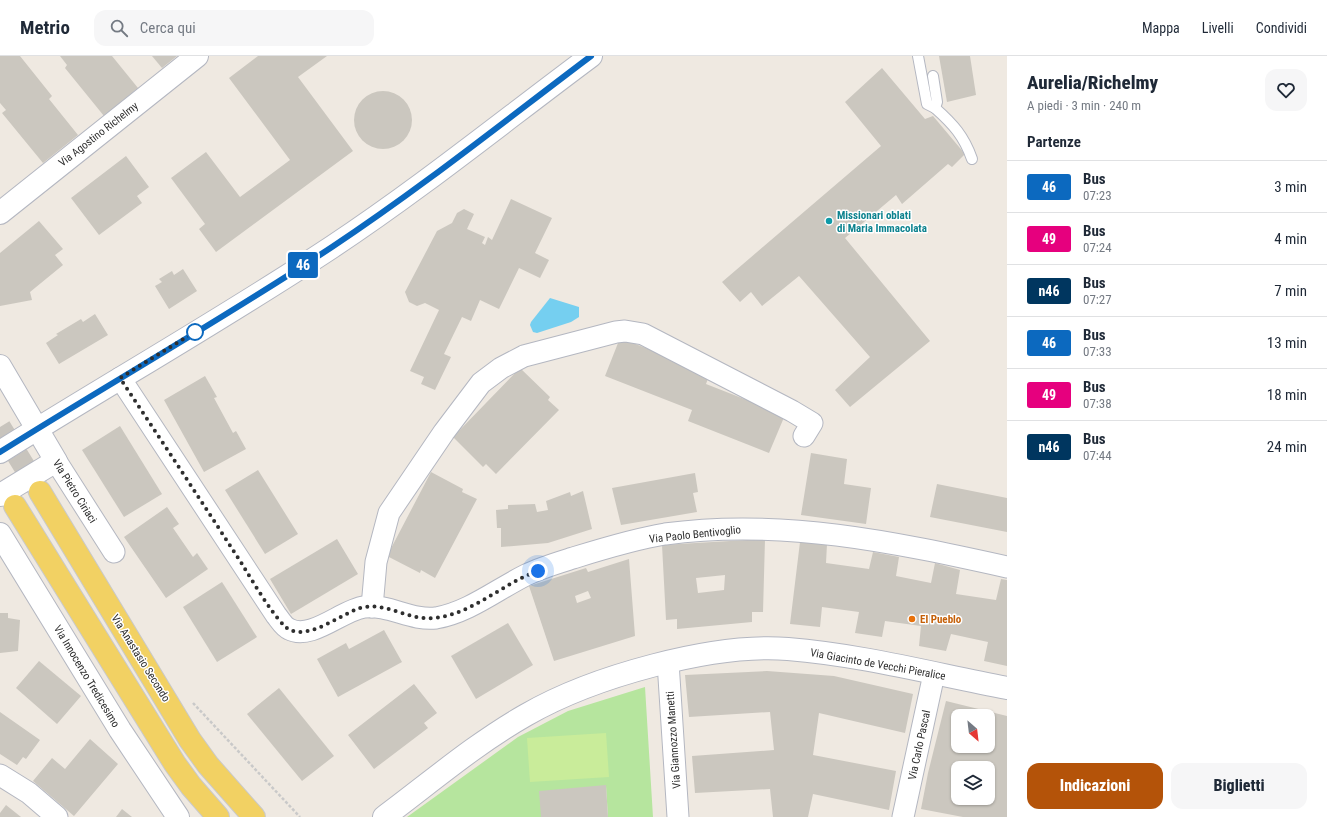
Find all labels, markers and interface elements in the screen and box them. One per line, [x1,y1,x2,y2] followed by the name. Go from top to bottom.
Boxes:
[94,10,374,46] search box
[20,16,70,39] text: Metrio
[108,17,130,39] icon: search
[140,19,196,37] text: Cerca qui
[1142,20,1180,36] text: Mappa
[1202,20,1234,36] text: Livelli
[1256,20,1307,36] text: Condividi
[1265,69,1307,111] button: heart
[1027,71,1158,94] text: Aurelia/Richelmy
[1027,98,1141,113] text: A piedi · 3 min · 240 m
[56,99,141,169] street label: Via Agostino Richelmy
[1027,133,1081,151] text: Partenze
[1083,170,1106,188] text: Bus
[1274,178,1307,196] text: 3 min
[1042,179,1056,195] text: 46
[1083,188,1112,203] text: 07:23
[837,209,927,235] place label: Missionari oblati di Maria Immacolata
[824,216,834,226] marker: Missionari oblati di Maria Immacolata
[1083,222,1106,240] text: Bus
[1274,230,1307,248] text: 4 min
[1042,231,1056,247] text: 49
[1083,240,1112,255] text: 07:24
[285,252,321,278] line badge: 46
[296,257,310,273] text: 46
[1083,274,1106,292] text: Bus
[1274,282,1307,300] text: 7 min
[1038,283,1060,299] text: n46
[1083,292,1112,307] text: 07:27
[186,323,204,341] unlabelled marker
[1083,326,1106,344] text: Bus
[1267,334,1307,352] text: 13 min
[1042,335,1056,351] text: 46
[1083,344,1112,359] text: 07:33
[1083,378,1106,396] text: Bus
[1267,386,1307,404] text: 18 min
[1042,387,1056,403] text: 49
[1083,396,1112,411] text: 07:38
[1083,430,1106,448] text: Bus
[1267,438,1307,456] text: 24 min
[1038,439,1060,455] text: n46
[1083,448,1112,463] text: 07:44
[50,457,99,525] street label: Via Pietro Ciriaci
[648,523,742,546] street label: Via Paolo Bentivoglio
[528,561,548,581] your location
[108,612,173,705] street label: Via Anastasio Secondo
[920,613,962,626] place label: El Pueblo
[907,614,917,624] marker: El Pueblo
[51,623,122,730] street label: Via Innocenzo Tredicesimo
[809,646,947,683] street label: Via Giacinto de Vecchi Pieralice
[664,691,683,789] street label: Via Giannozzo Manetti
[906,709,933,781] street label: Via Carlo Pascal
[951,709,995,753] north arrow
[951,709,995,805] map controls
[951,761,995,805] button: layers
[1027,763,1163,809] button: Indicazioni
[1171,763,1307,809] button: Biglietti

